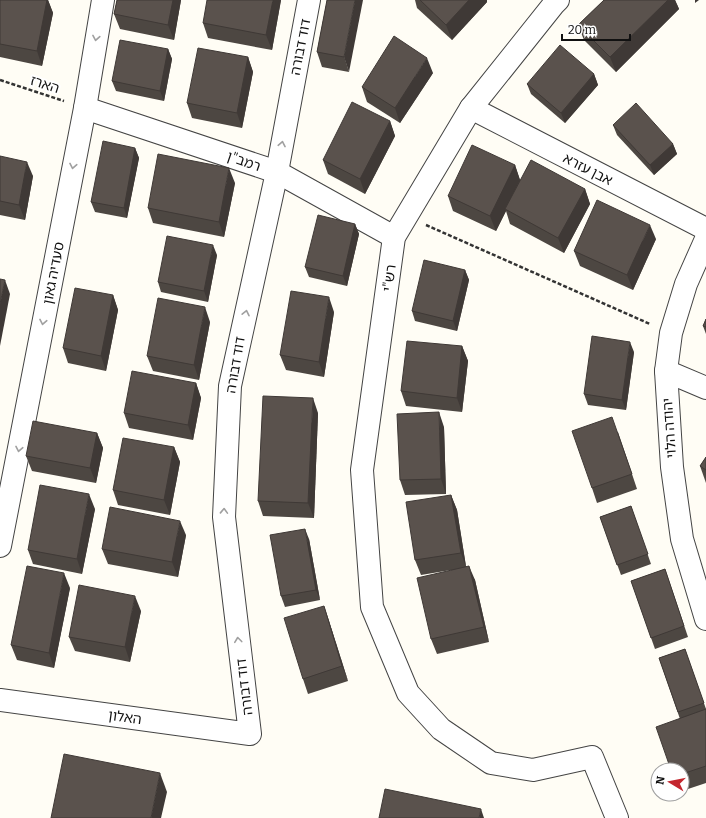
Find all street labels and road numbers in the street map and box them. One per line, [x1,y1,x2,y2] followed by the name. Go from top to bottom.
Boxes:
[287,17,314,77] street label: דוד דבורה
[28,72,62,97] street label: הארז
[225,148,263,175] street label: רמב"ן
[560,150,616,189] street label: אבן עזרא
[39,240,68,306] street label: סעדיה גאון
[379,263,400,293] street label: רש"י
[222,335,249,395] street label: דוד דבורה
[659,397,680,459] street label: יהודה הלוי
[233,657,256,716] street label: דוד דבורה
[107,707,143,728] street label: האלון

